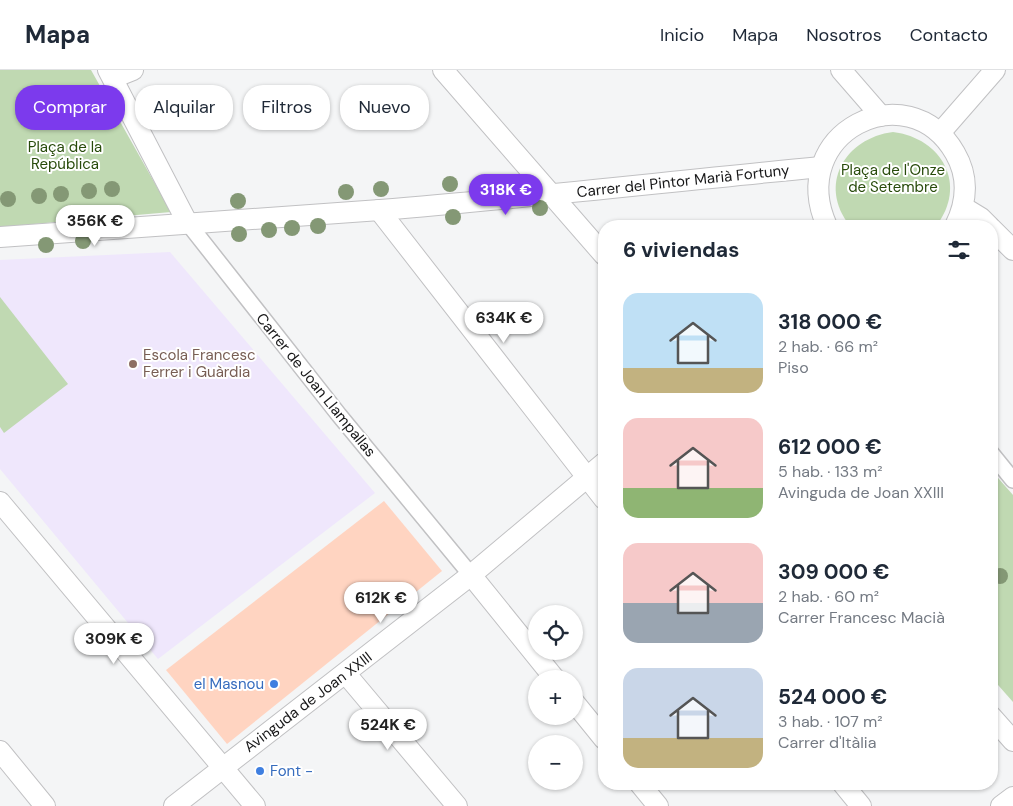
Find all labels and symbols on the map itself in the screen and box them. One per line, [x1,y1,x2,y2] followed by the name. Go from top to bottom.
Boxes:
[28,137,102,174] park label: Plaça de la República
[576,160,791,202] street label: Carrer del Pintor Marià Fortuny
[841,160,945,197] park label: Plaça de l'Onze de Setembre
[465,174,547,216] pin: 318K €
[54,204,136,247] pin: 356K €
[463,302,545,344] pin: 634K €
[252,309,380,461] street label: Carrer de Joan Llampallas
[143,345,256,382] place label: Escola Francesc Ferrer i Guàrdia
[127,358,139,370] marker: Escola Francesc Ferrer i Guàrdia
[340,582,422,624] pin: 612K €
[73,622,155,665] pin: 309K €
[240,647,376,757] street label: Avinguda de Joan XXIII
[194,674,264,694] place label: el Masnou
[268,678,280,690] marker: el Masnou
[347,708,429,751] pin: 524K €
[270,761,313,781] place label: Font -
[254,765,266,777] marker: Font -

